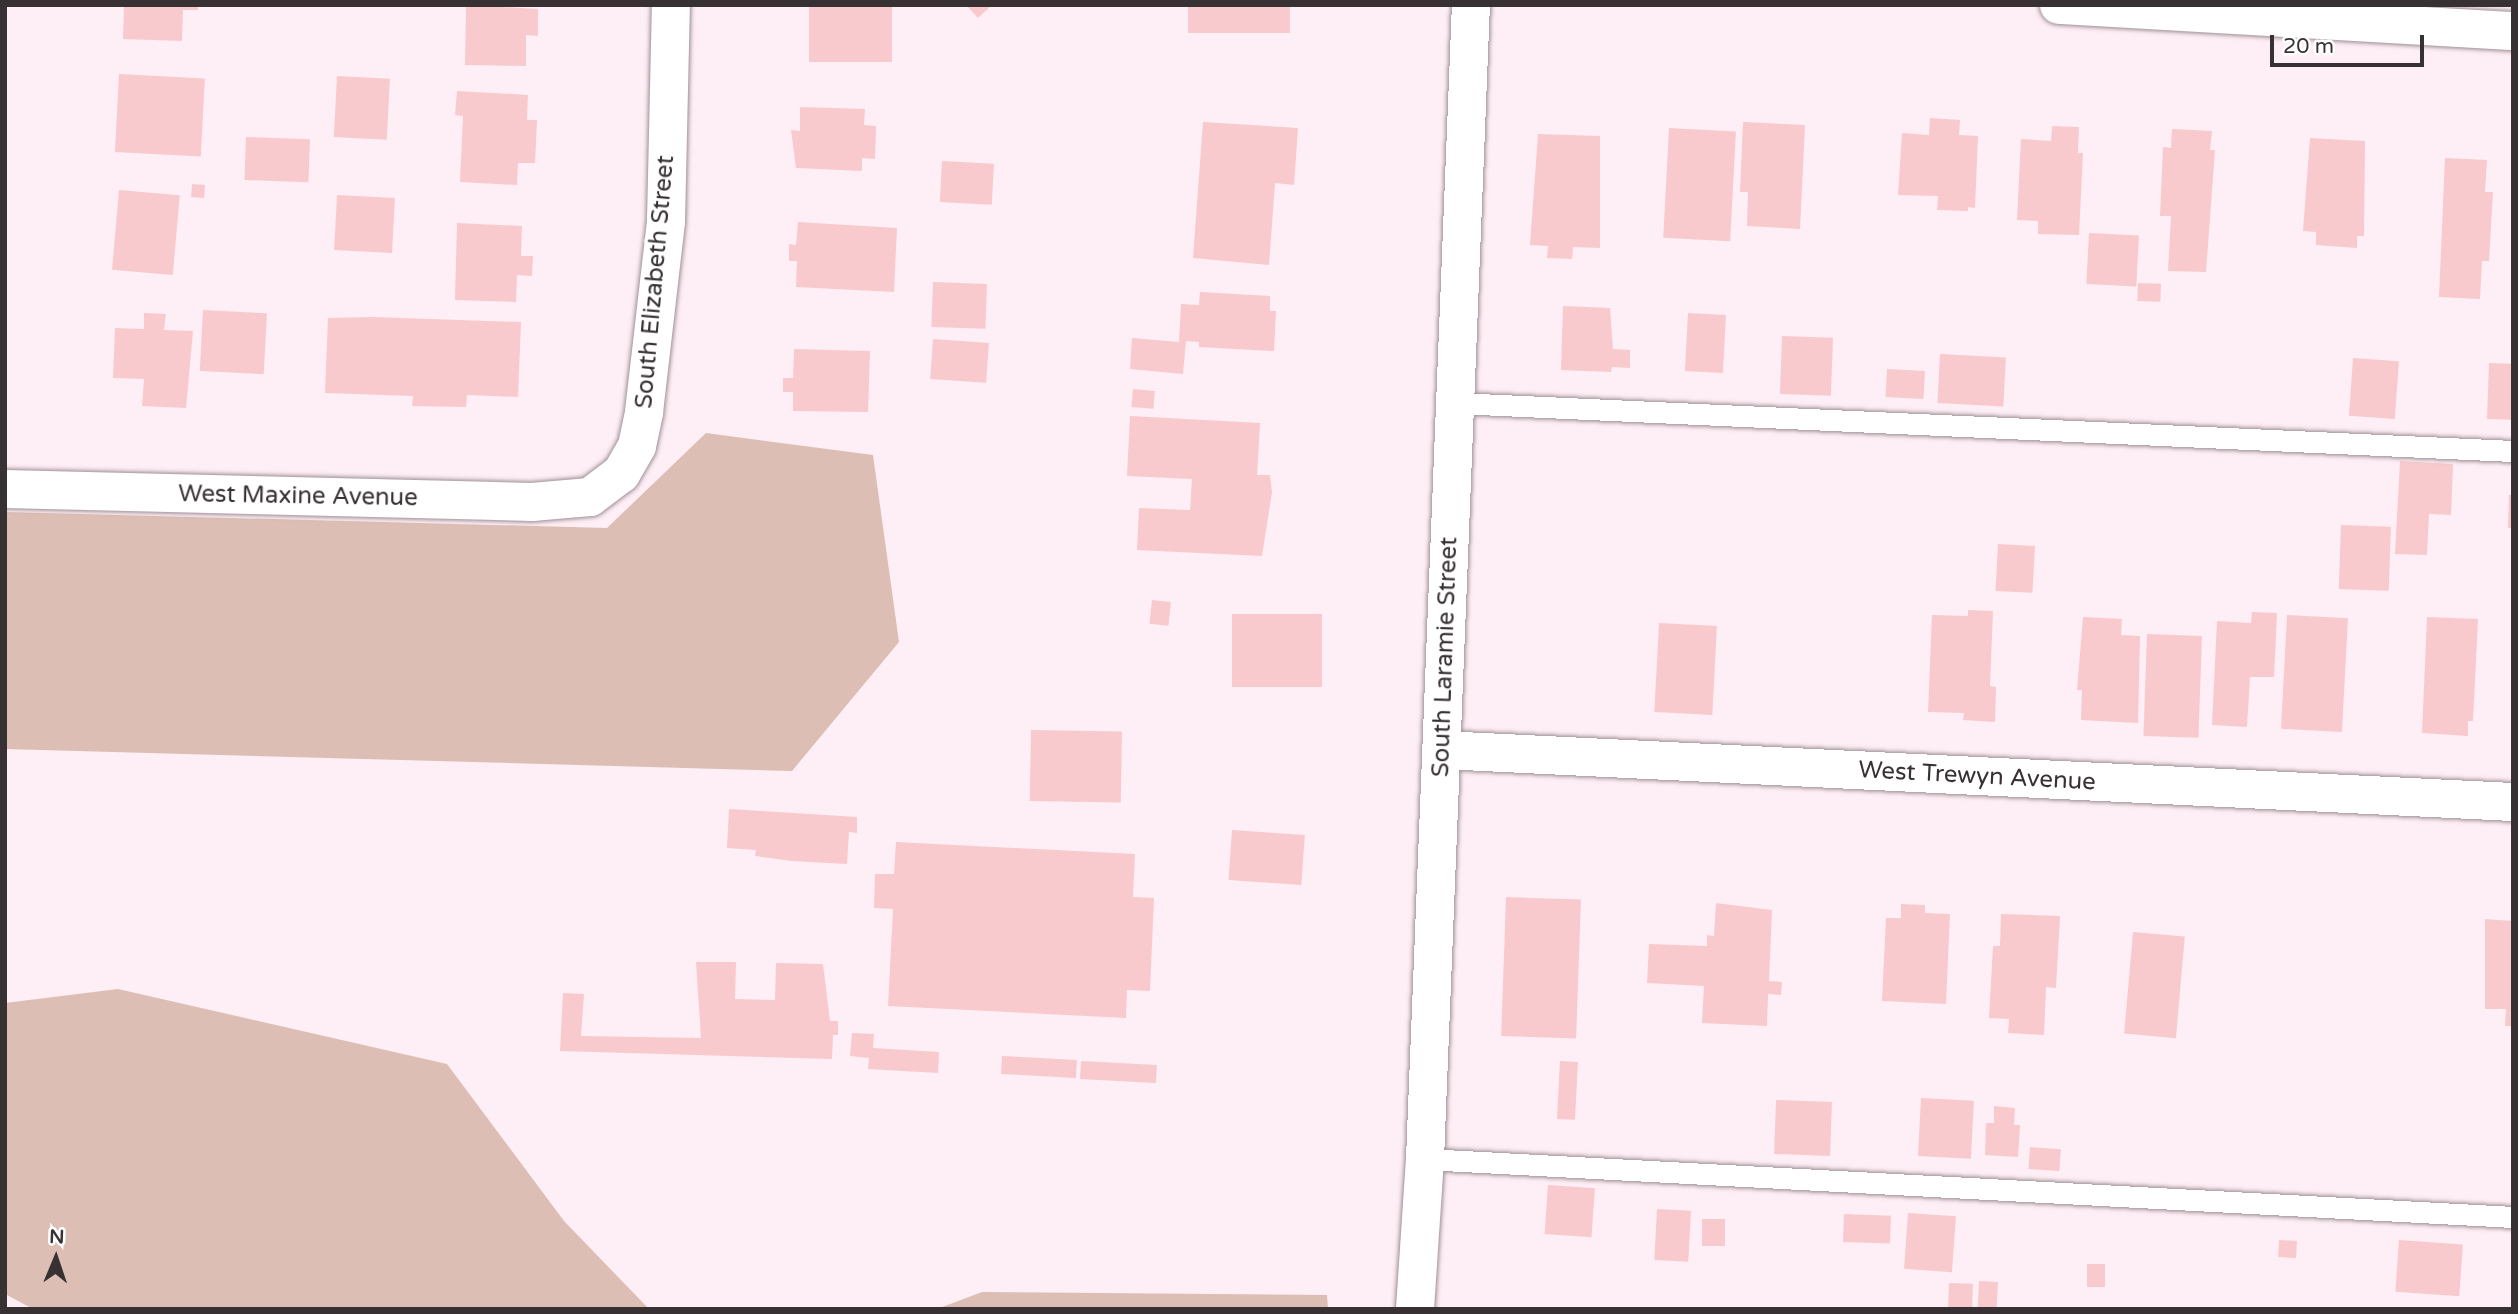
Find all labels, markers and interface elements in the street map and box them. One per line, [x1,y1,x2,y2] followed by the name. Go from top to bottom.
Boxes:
[2273,21,2427,65] scale bar
[2283,34,2334,59] text: 20 m
[630,154,680,410] street label: South Elizabeth Street
[178,480,418,512] street label: West Maxine Avenue
[1426,536,1464,778] street label: South Laramie Street
[1858,755,2096,797] street label: West Trewyn Avenue
[21,1223,91,1293] north arrow
[49,1226,65,1248] text: N

